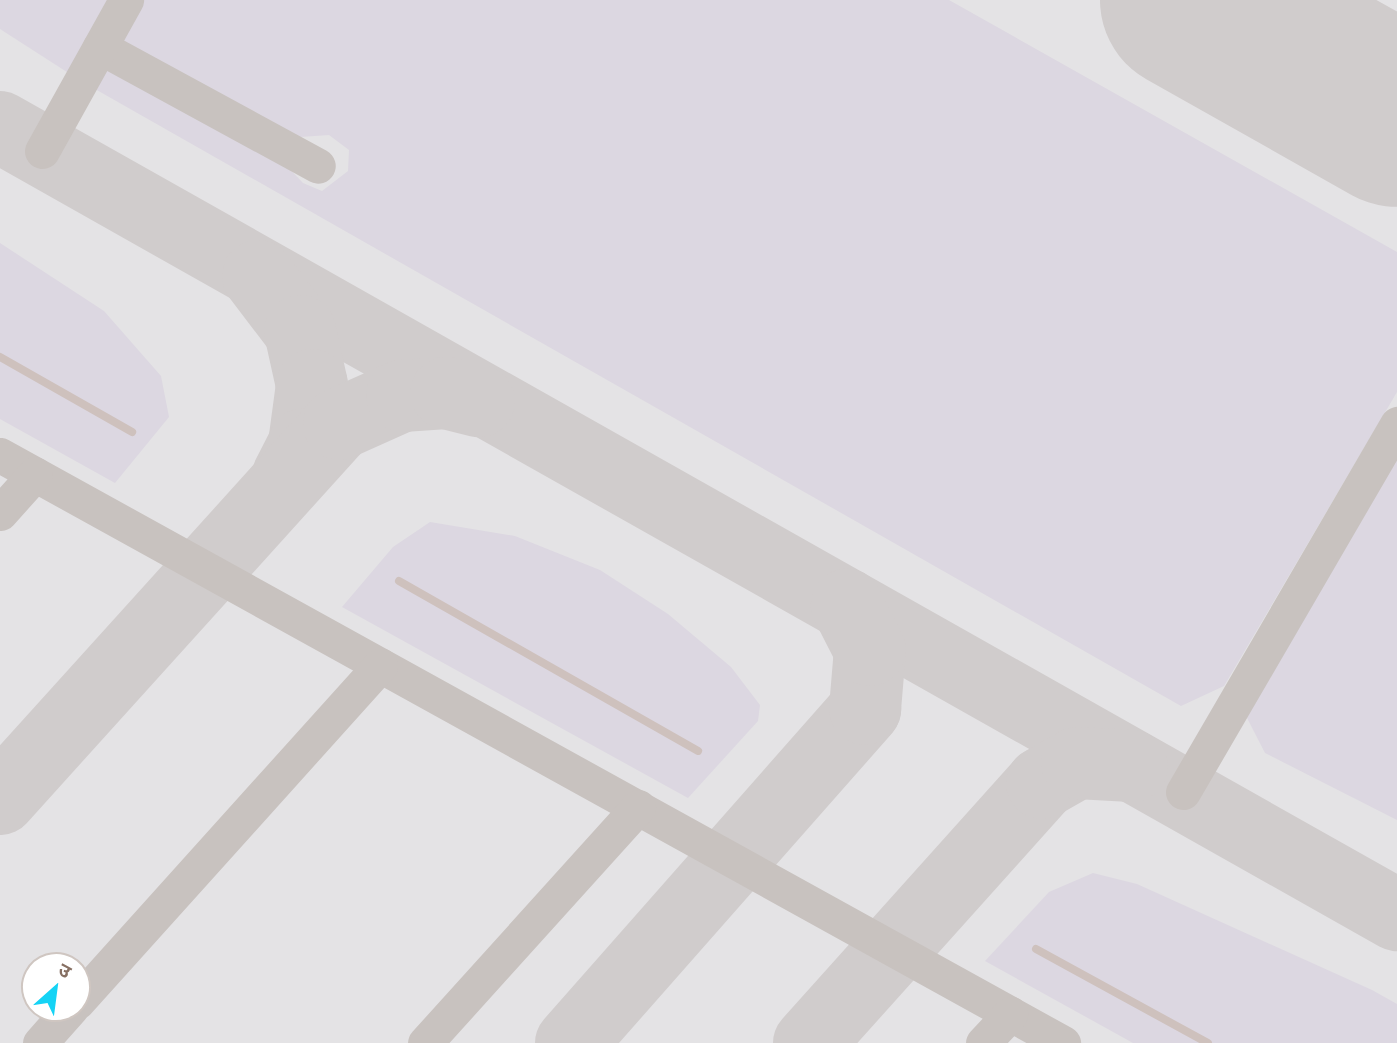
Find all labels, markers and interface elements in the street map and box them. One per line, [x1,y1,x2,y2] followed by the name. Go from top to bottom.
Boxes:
[21,952,91,1022] north arrow
[55,957,75,983] text: उ

